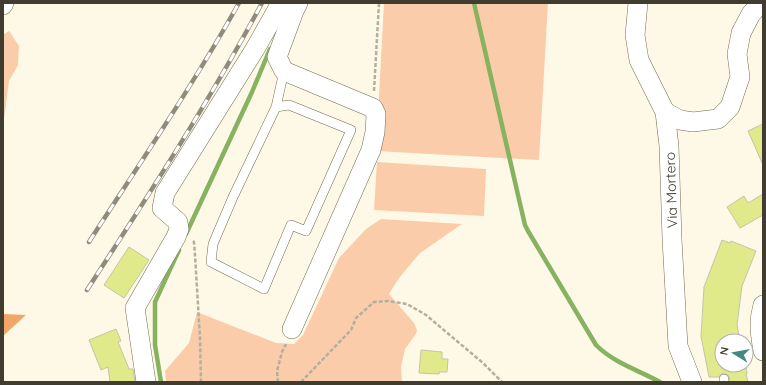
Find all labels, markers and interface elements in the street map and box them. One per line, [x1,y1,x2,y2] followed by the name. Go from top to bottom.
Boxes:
[661,152,681,228] street label: Via Mortero
[714,333,754,373] north arrow
[717,346,732,356] text: N

